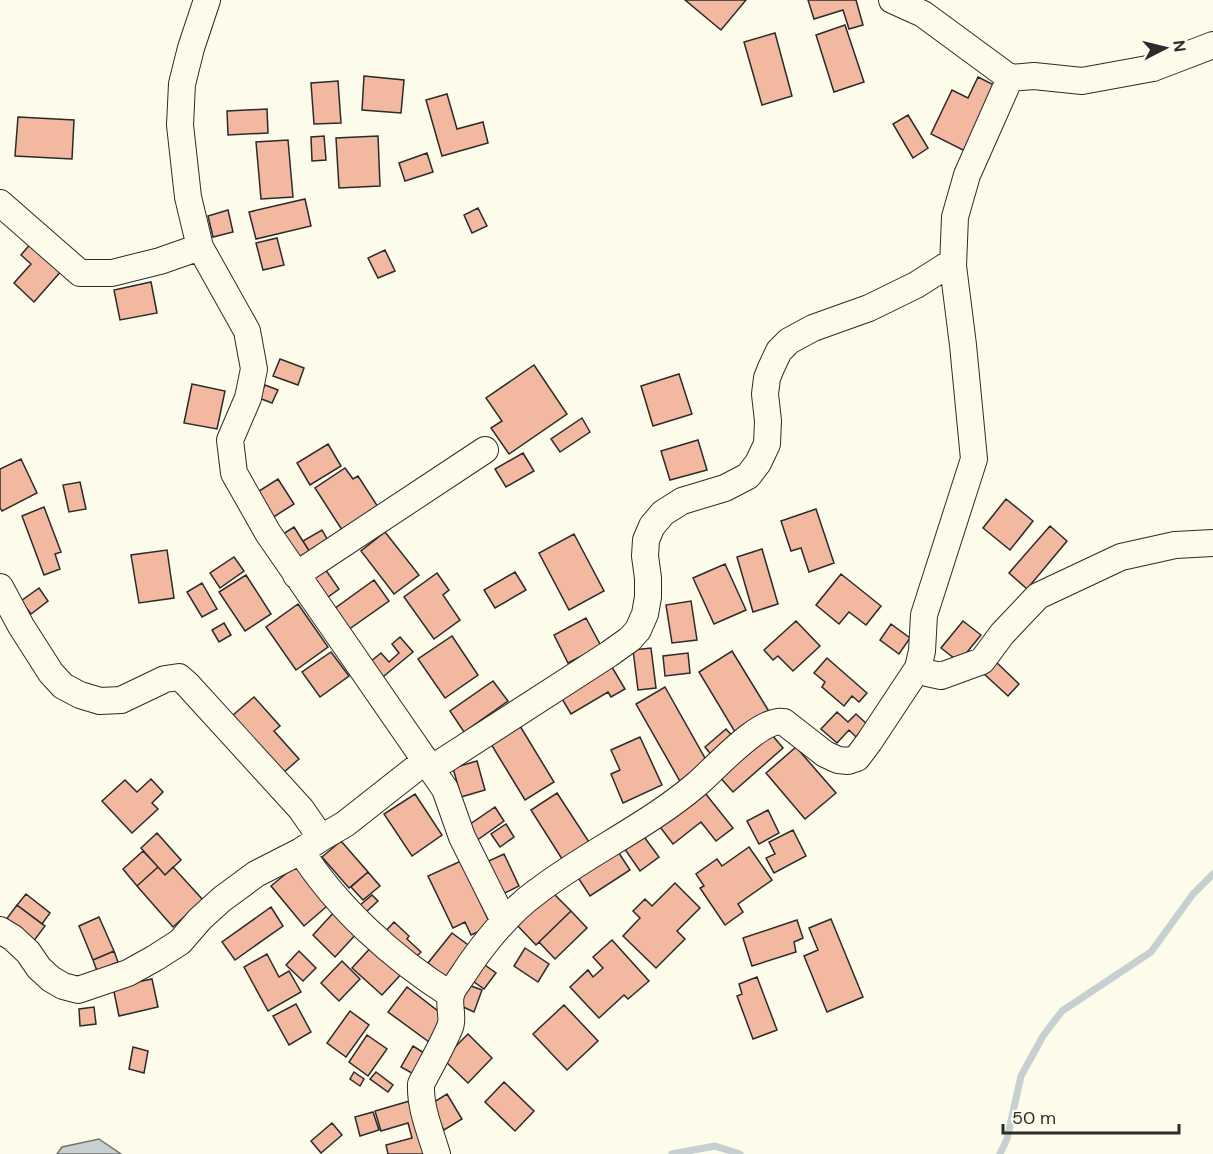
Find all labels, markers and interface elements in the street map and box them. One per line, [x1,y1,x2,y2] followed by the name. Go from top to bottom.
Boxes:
[1135,18,1195,78] north arrow
[1168,39,1191,53] text: N
[1003,1097,1178,1135] scale bar
[1012,1106,1056,1130] text: 50 m

